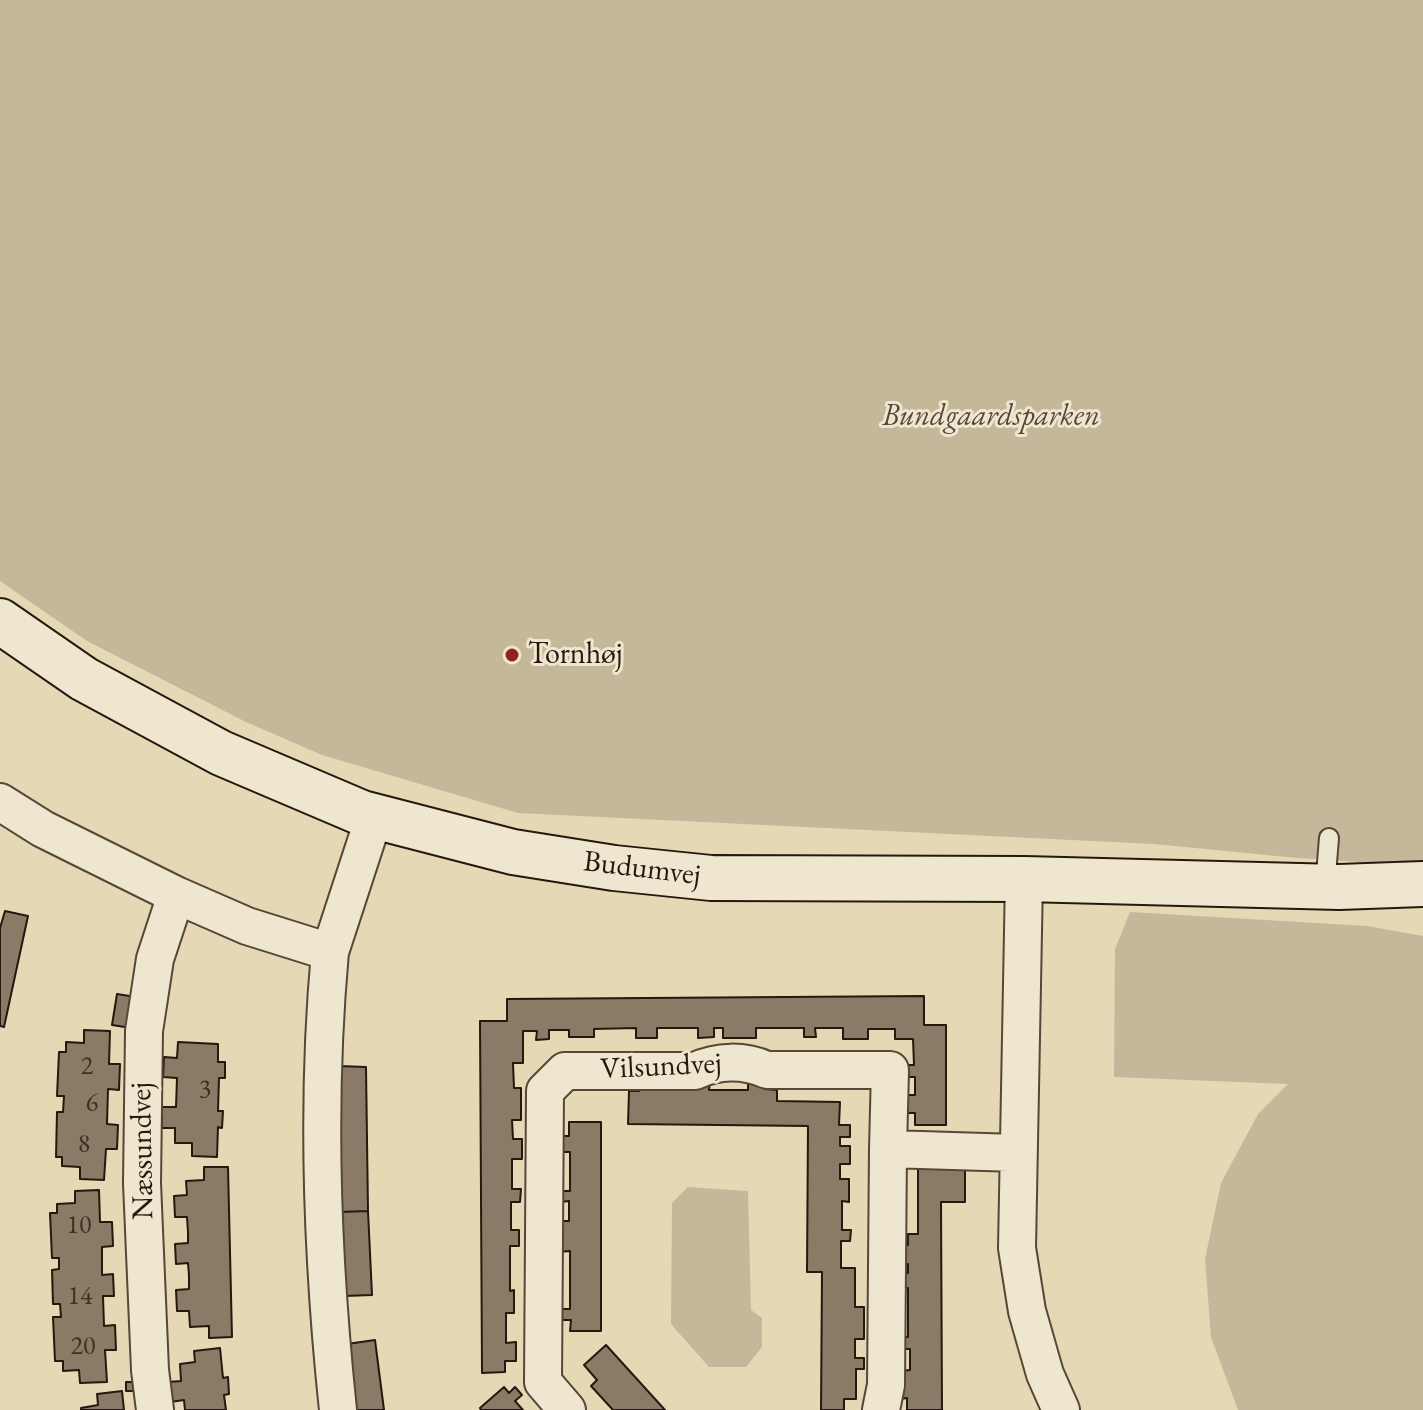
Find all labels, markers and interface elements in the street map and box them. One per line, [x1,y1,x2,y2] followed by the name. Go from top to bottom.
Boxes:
[882,399,1100,435] park label: Bundgaardsparken
[528,637,622,673] place label: Tornhøj
[503,646,521,664] marker: Tornhøj
[581,844,703,894] street label: Budumvej
[599,1046,723,1088] street label: Vilsundvej
[81,1051,93,1083] house number: 2
[199,1074,211,1106] house number: 3
[124,1082,162,1220] street label: Næssundvej
[86,1088,98,1120] house number: 6
[78,1129,90,1161] house number: 8
[67,1210,91,1242] house number: 10
[68,1281,92,1313] house number: 14
[71,1331,95,1363] house number: 20

